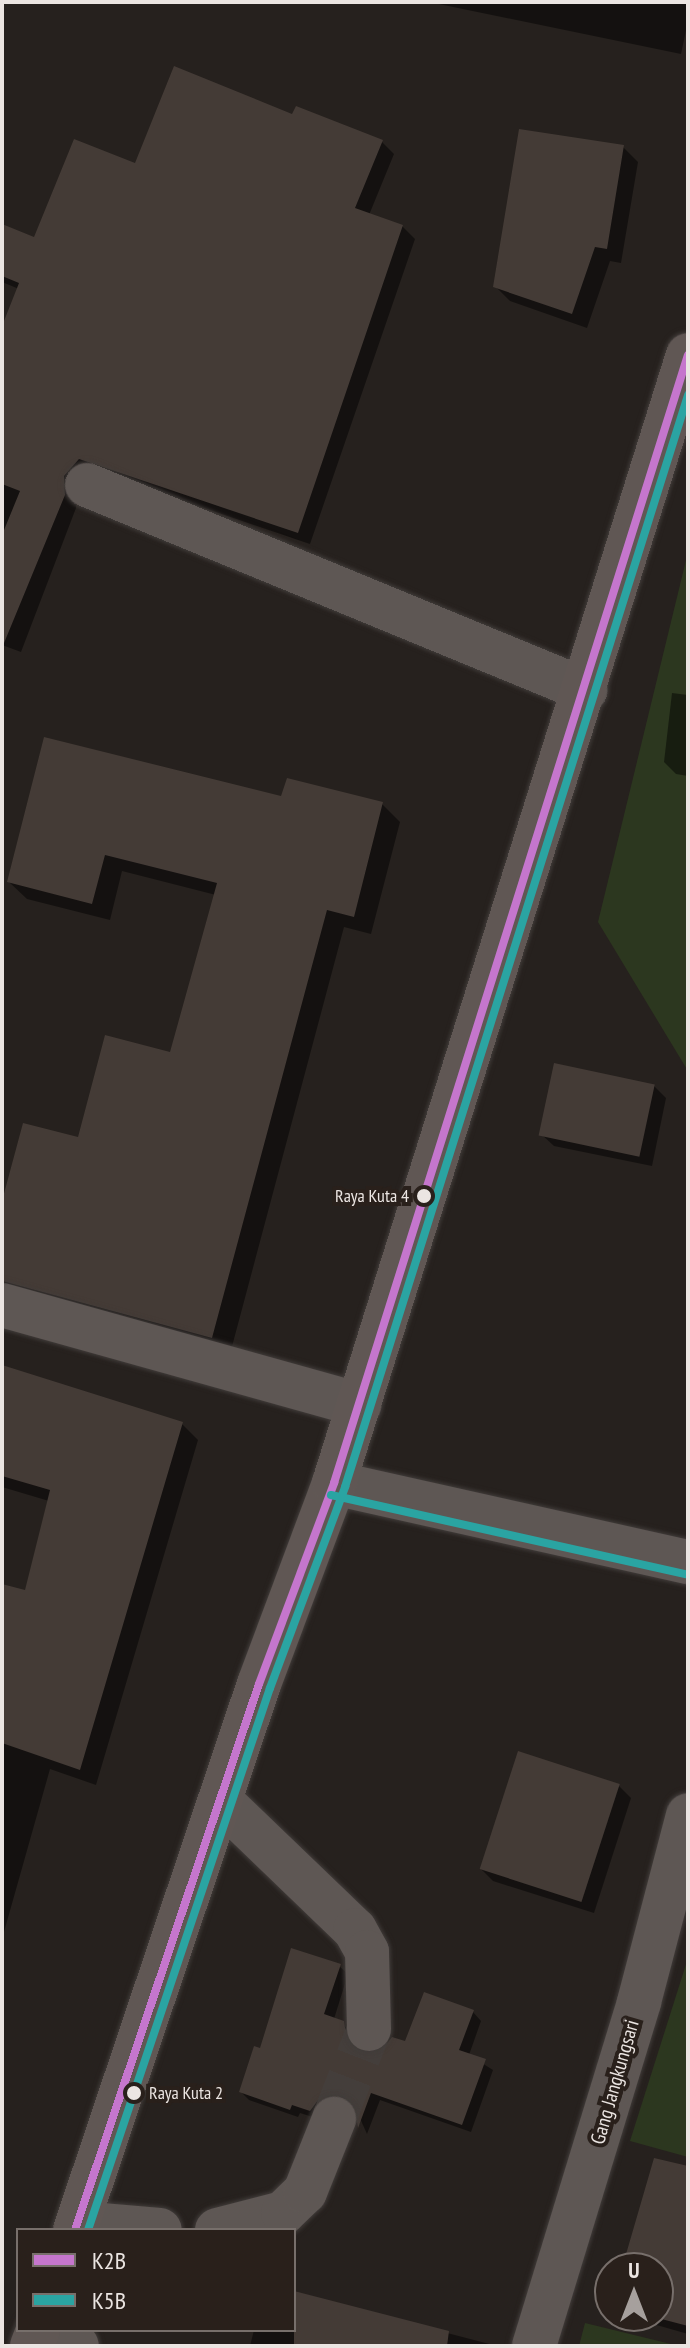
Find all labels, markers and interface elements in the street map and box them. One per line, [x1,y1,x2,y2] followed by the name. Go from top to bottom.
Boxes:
[335,1185,409,1207] place label: Raya Kuta 4
[416,1188,432,1204] marker: Raya Kuta 4
[586,2017,644,2147] street label: Gang Jangkungsari
[149,2082,223,2104] place label: Raya Kuta 2
[126,2085,142,2101] marker: Raya Kuta 2
[16,2228,296,2332] legend
[92,2245,126,2276] text: K2B
[594,2252,674,2332] north arrow
[628,2256,640,2284] text: U
[92,2285,126,2316] text: K5B

